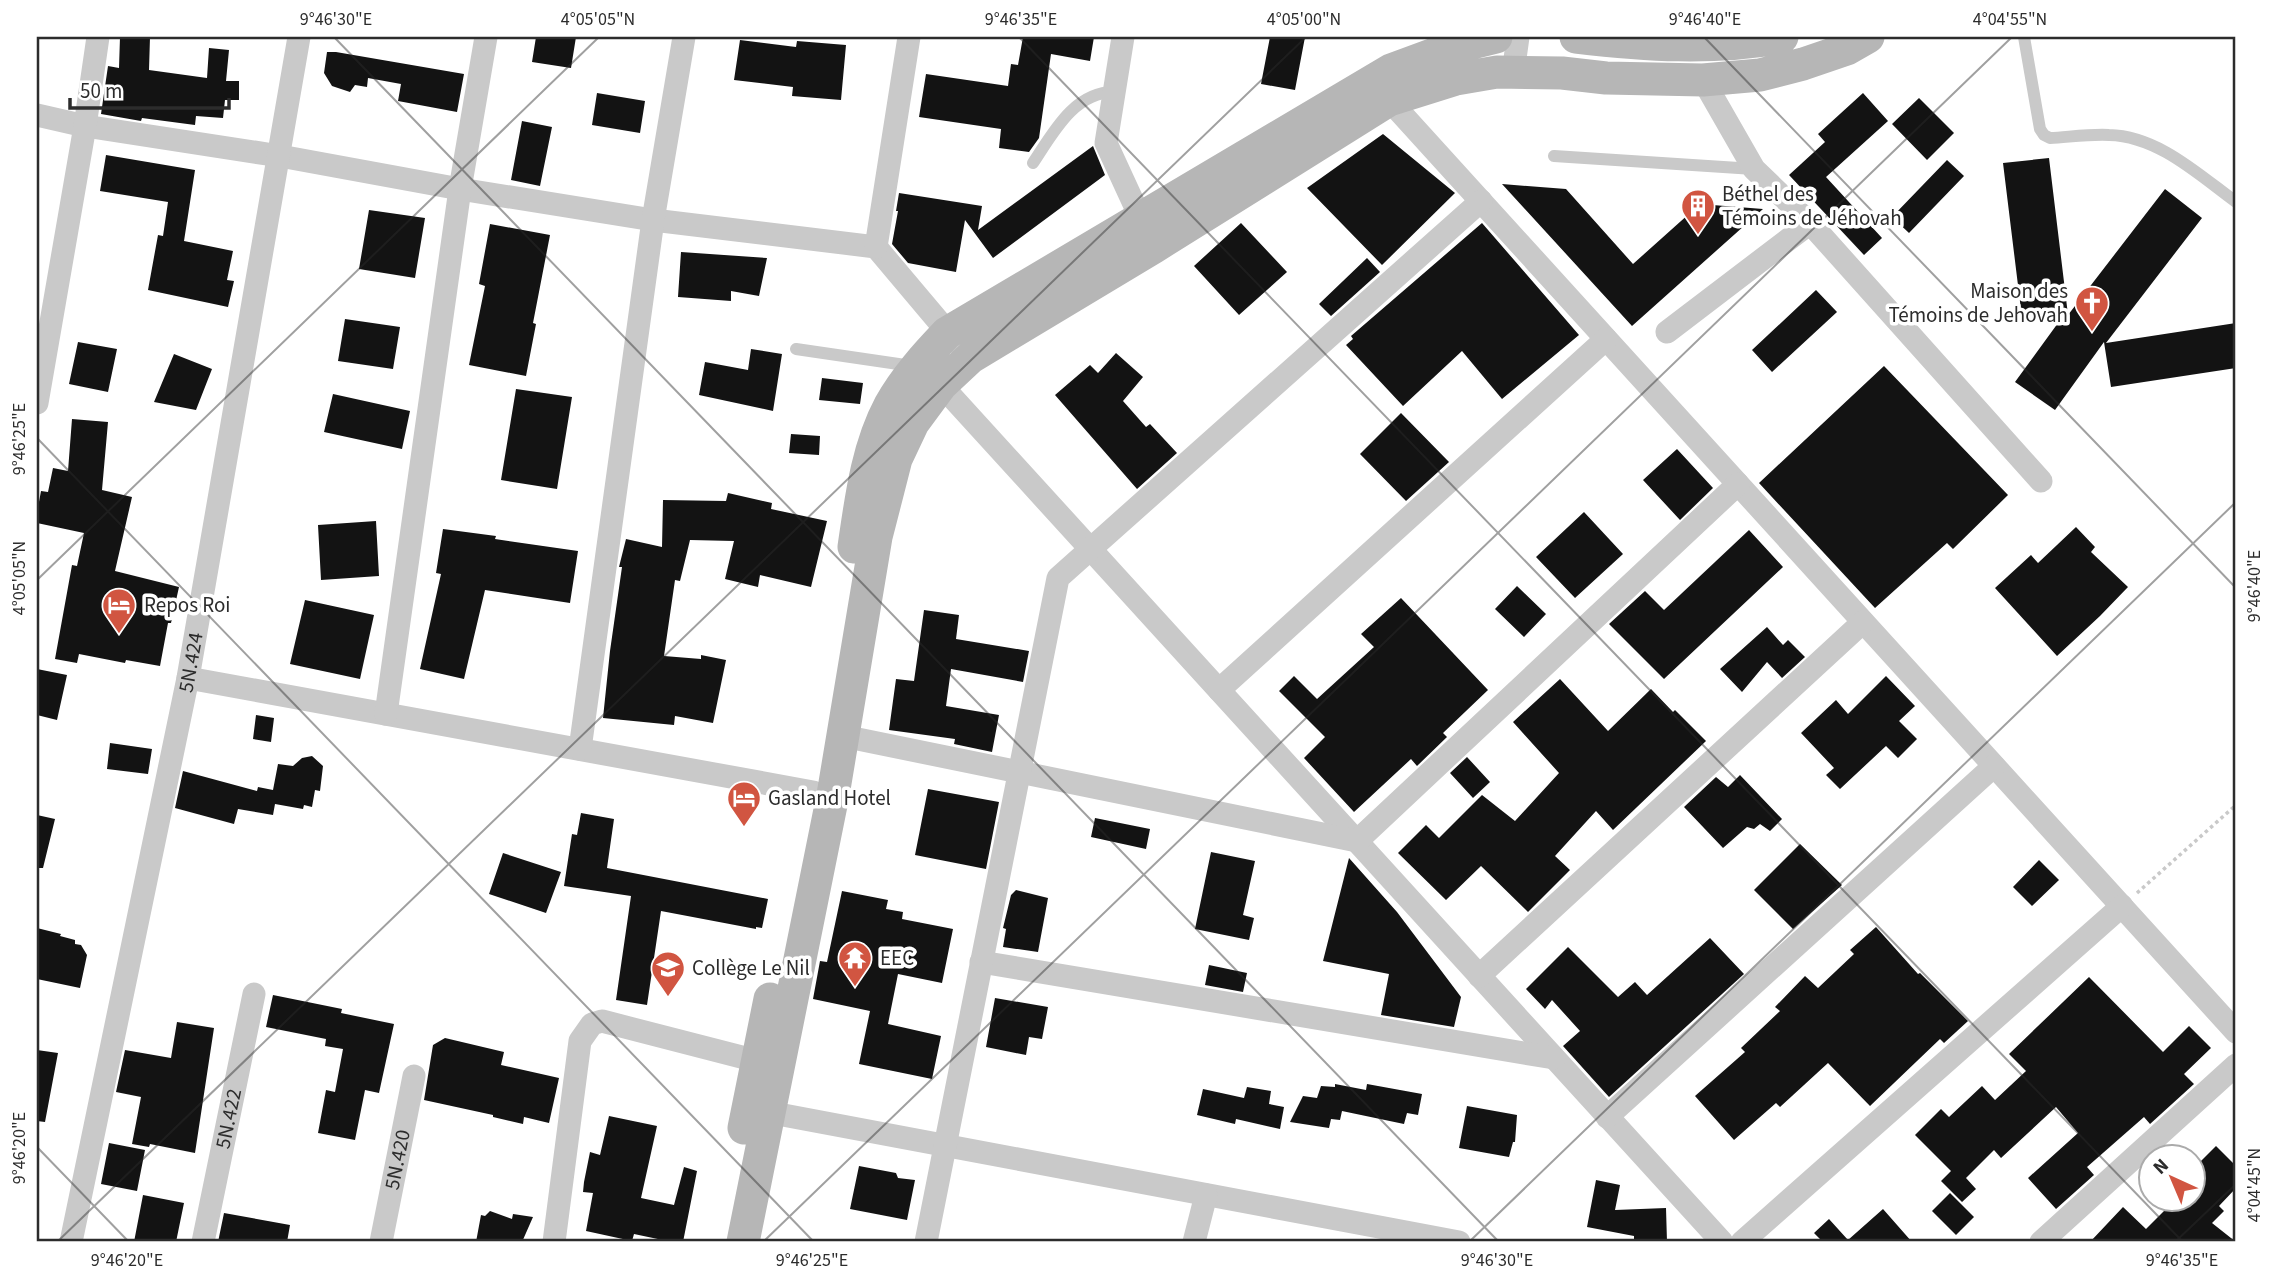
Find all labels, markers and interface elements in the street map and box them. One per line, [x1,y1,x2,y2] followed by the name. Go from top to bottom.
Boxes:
[300,7,372,32] text: 9°46'30"E
[561,7,635,32] text: 4°05'05"N
[985,7,1057,32] text: 9°46'35"E
[1267,7,1341,32] text: 4°05'00"N
[1669,7,1741,32] text: 9°46'40"E
[1973,7,2047,32] text: 4°04'55"N
[70,66,229,110] scale bar
[80,76,122,106] text: 50 m
[1722,179,1902,233] place label: Béthel des Témoins de Jéhovah
[1679,187,1717,236] building icon: Béthel des Témoins de Jéhovah
[1888,276,2068,330] place label: Maison des Témoins de Jehovah
[2073,284,2111,333] church icon: Maison des Témoins de Jehovah
[7,403,32,475] text: 9°46'25"E
[7,541,32,615] text: 4°05'05"N
[2242,550,2267,622] text: 9°46'40"E
[100,586,138,635] hotel icon: Repos Roi
[144,590,230,620] place label: Repos Roi
[170,630,211,695] street label: 5N.424
[725,779,763,828] hotel icon: Gasland Hotel
[768,783,891,813] place label: Gasland Hotel
[836,939,874,988] temple icon: EEC
[880,943,914,973] place label: EEC
[649,949,687,998] school or university icon: Collège Le Nil
[692,953,810,983] place label: Collège Le Nil
[208,1086,249,1151] street label: 5N.422
[7,1112,32,1184] text: 9°46'20"E
[377,1127,418,1192] street label: 5N.420
[2136,1142,2206,1212] north arrow
[2242,1148,2267,1222] text: 4°04'45"N
[2147,1153,2175,1181] text: N
[91,1248,163,1273] text: 9°46'20"E
[776,1248,848,1273] text: 9°46'25"E
[1461,1248,1533,1273] text: 9°46'30"E
[2146,1248,2218,1273] text: 9°46'35"E

